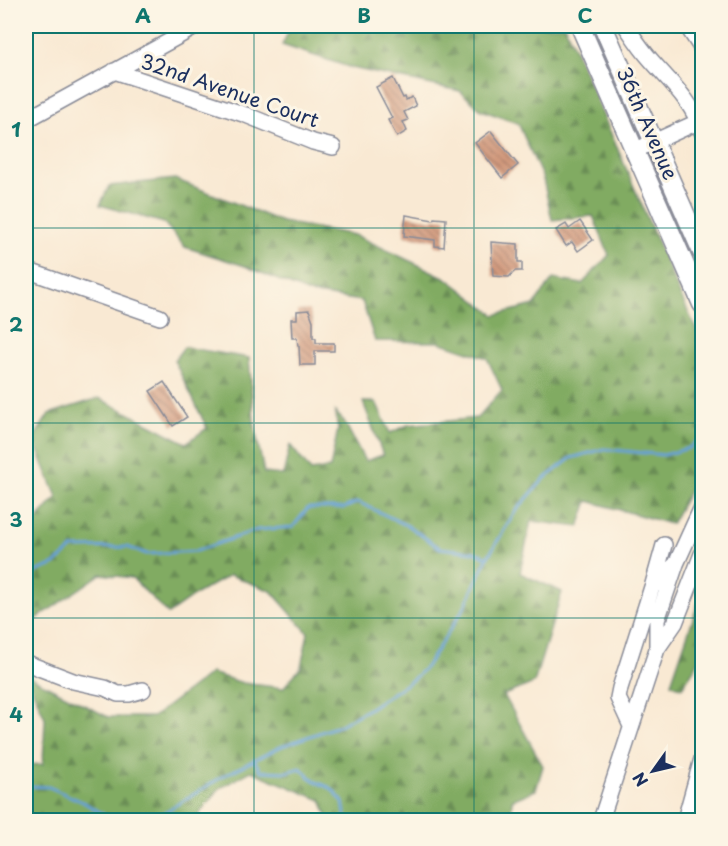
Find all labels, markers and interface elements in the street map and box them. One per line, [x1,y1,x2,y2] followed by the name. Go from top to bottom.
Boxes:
[135,0,151,30] text: A
[357,0,371,30] text: B
[577,0,593,30] text: C
[137,45,323,135] street label: 32nd Avenue Court
[610,62,686,184] street label: 36th Avenue
[11,114,21,144] text: 1
[9,309,23,339] text: 2
[9,504,23,534] text: 3
[9,699,23,729] text: 4
[623,741,683,801] north arrow
[626,768,653,792] text: N

